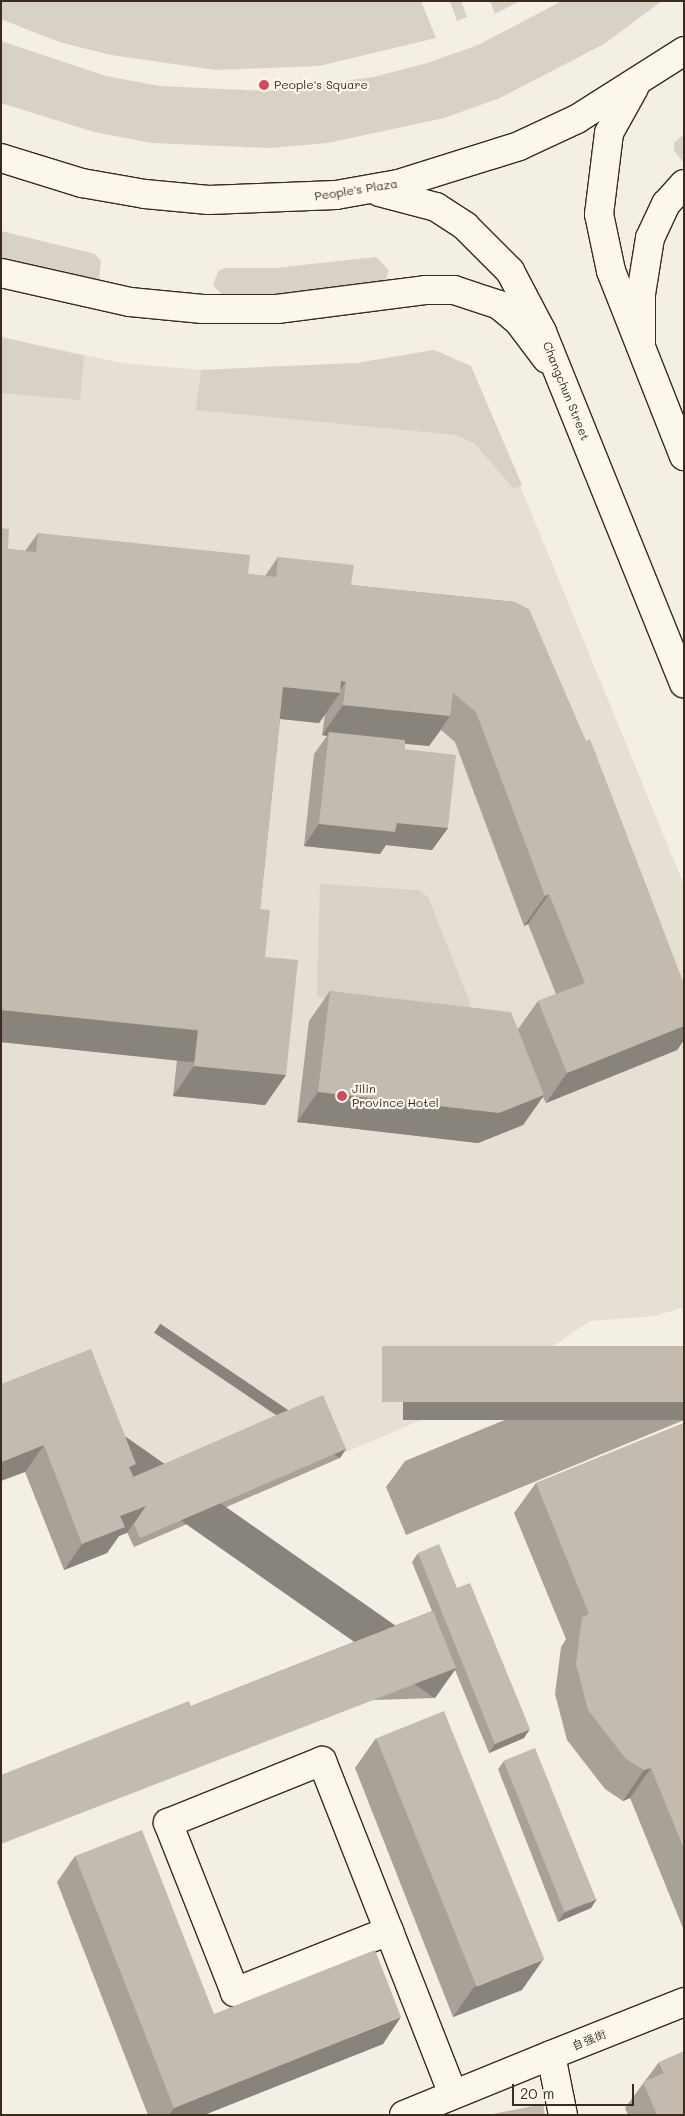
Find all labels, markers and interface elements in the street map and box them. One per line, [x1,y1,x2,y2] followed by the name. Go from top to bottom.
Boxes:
[274,78,368,92] place label: People's Square
[258,79,270,91] marker: People's Square
[313,176,399,204] street label: People's Plaza
[540,339,592,443] street label: Changchun Street
[352,1082,439,1110] place label: Jilin Province Hotel
[336,1090,348,1102] marker: Jilin Province Hotel
[570,2027,608,2053] street label: 自强街
[515,2074,638,2106] scale bar
[520,2083,554,2103] text: 20 m

